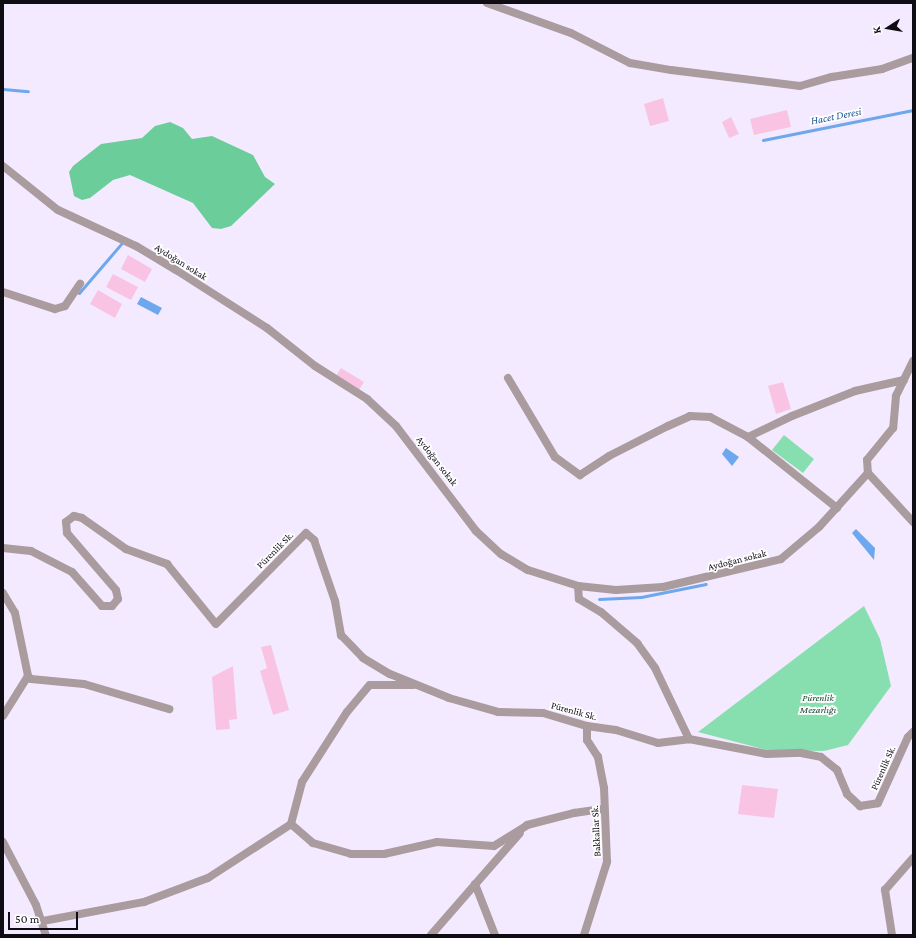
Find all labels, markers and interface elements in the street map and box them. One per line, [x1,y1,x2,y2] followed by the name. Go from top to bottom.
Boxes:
[868,8,908,48] north arrow
[870,26,883,35] text: K
[810,105,862,127] water label: Hacet Deresi
[152,241,210,283] street label: Aydoğan sokak
[414,434,460,488] street label: Aydoğan sokak
[254,529,296,571] street label: Pürenlik Sk.
[706,547,768,573] street label: Aydoğan sokak
[800,691,836,714] park label: Pürenlik Mezarlığı
[550,699,598,723] street label: Pürenlik Sk.
[868,744,898,792] street label: Pürenlik Sk.
[589,805,603,857] street label: Bakkallar Sk.
[10,904,80,930] scale bar
[15,912,39,926] text: 50 m

